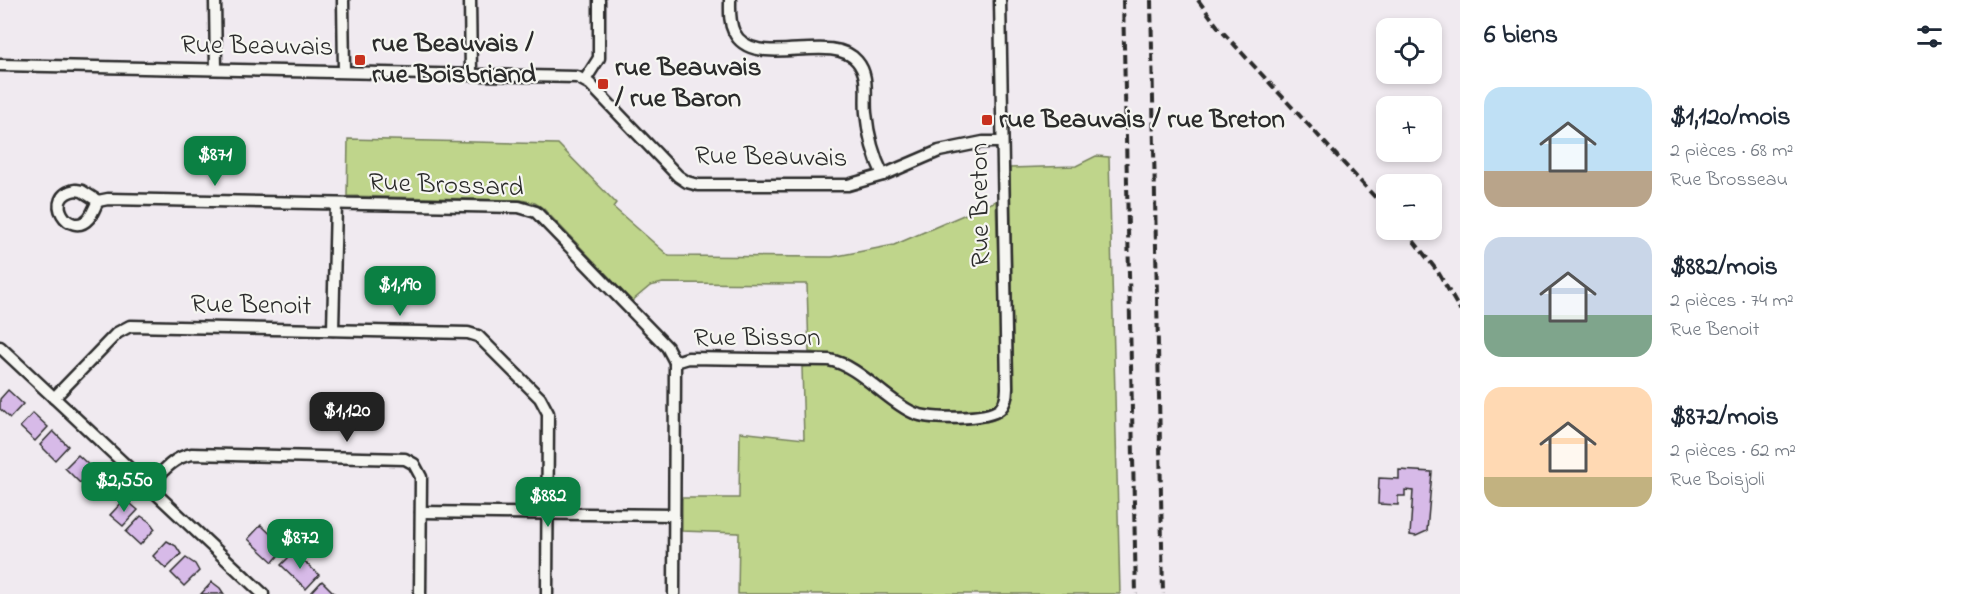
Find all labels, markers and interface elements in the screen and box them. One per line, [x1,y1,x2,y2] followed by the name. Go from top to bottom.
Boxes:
[1484,17,1558,55] text: 6 biens
[1376,18,1442,240] map controls
[1376,18,1442,84] button: locate
[1913,20,1946,53] icon: filters
[372,25,537,95] place label: rue Beauvais / rue Boisbriand
[180,26,334,68] street label: Rue Beauvais
[614,49,761,119] place label: rue Beauvais / rue Baron
[353,53,367,67] marker: rue Beauvais / rue Boisbriand
[596,77,610,91] marker: rue Beauvais / rue Baron
[1376,96,1442,162] button: +
[1670,99,1791,137] text: $1,120/mois
[999,101,1285,140] place label: rue Beauvais / rue Breton
[1532,111,1604,183] icon: home
[980,113,994,127] marker: rue Beauvais / rue Breton
[179,136,251,187] pin: $871
[694,137,848,179] street label: Rue Beauvais
[1670,137,1793,166] text: 2 pièces · 68 m²
[198,141,232,170] text: $871
[960,143,1002,267] street label: Rue Breton
[368,164,524,208] street label: Rue Brossard
[1670,166,1788,195] text: Rue Brosseau
[1376,174,1442,240] button: −
[1670,249,1778,287] text: $882/mois
[1532,261,1604,333] icon: home
[351,266,449,317] pin: $1,190
[379,271,421,300] text: $1,190
[190,285,312,327] street label: Rue Benoit
[1670,287,1794,316] text: 2 pièces · 74 m²
[1670,316,1759,345] text: Rue Benoit
[693,319,821,358] street label: Rue Bisson
[298,392,396,443] pin: $1,120
[324,397,370,426] text: $1,120
[1670,399,1779,437] text: $872/mois
[1532,411,1604,483] icon: home
[1670,437,1796,466] text: 2 pièces · 62 m²
[75,462,173,513] pin: $2,550
[1670,466,1765,495] text: Rue Boisjoli
[96,467,153,496] text: $2,550
[512,477,584,528] pin: $882
[529,482,567,511] text: $882
[264,519,336,570] pin: $872
[281,524,319,553] text: $872

